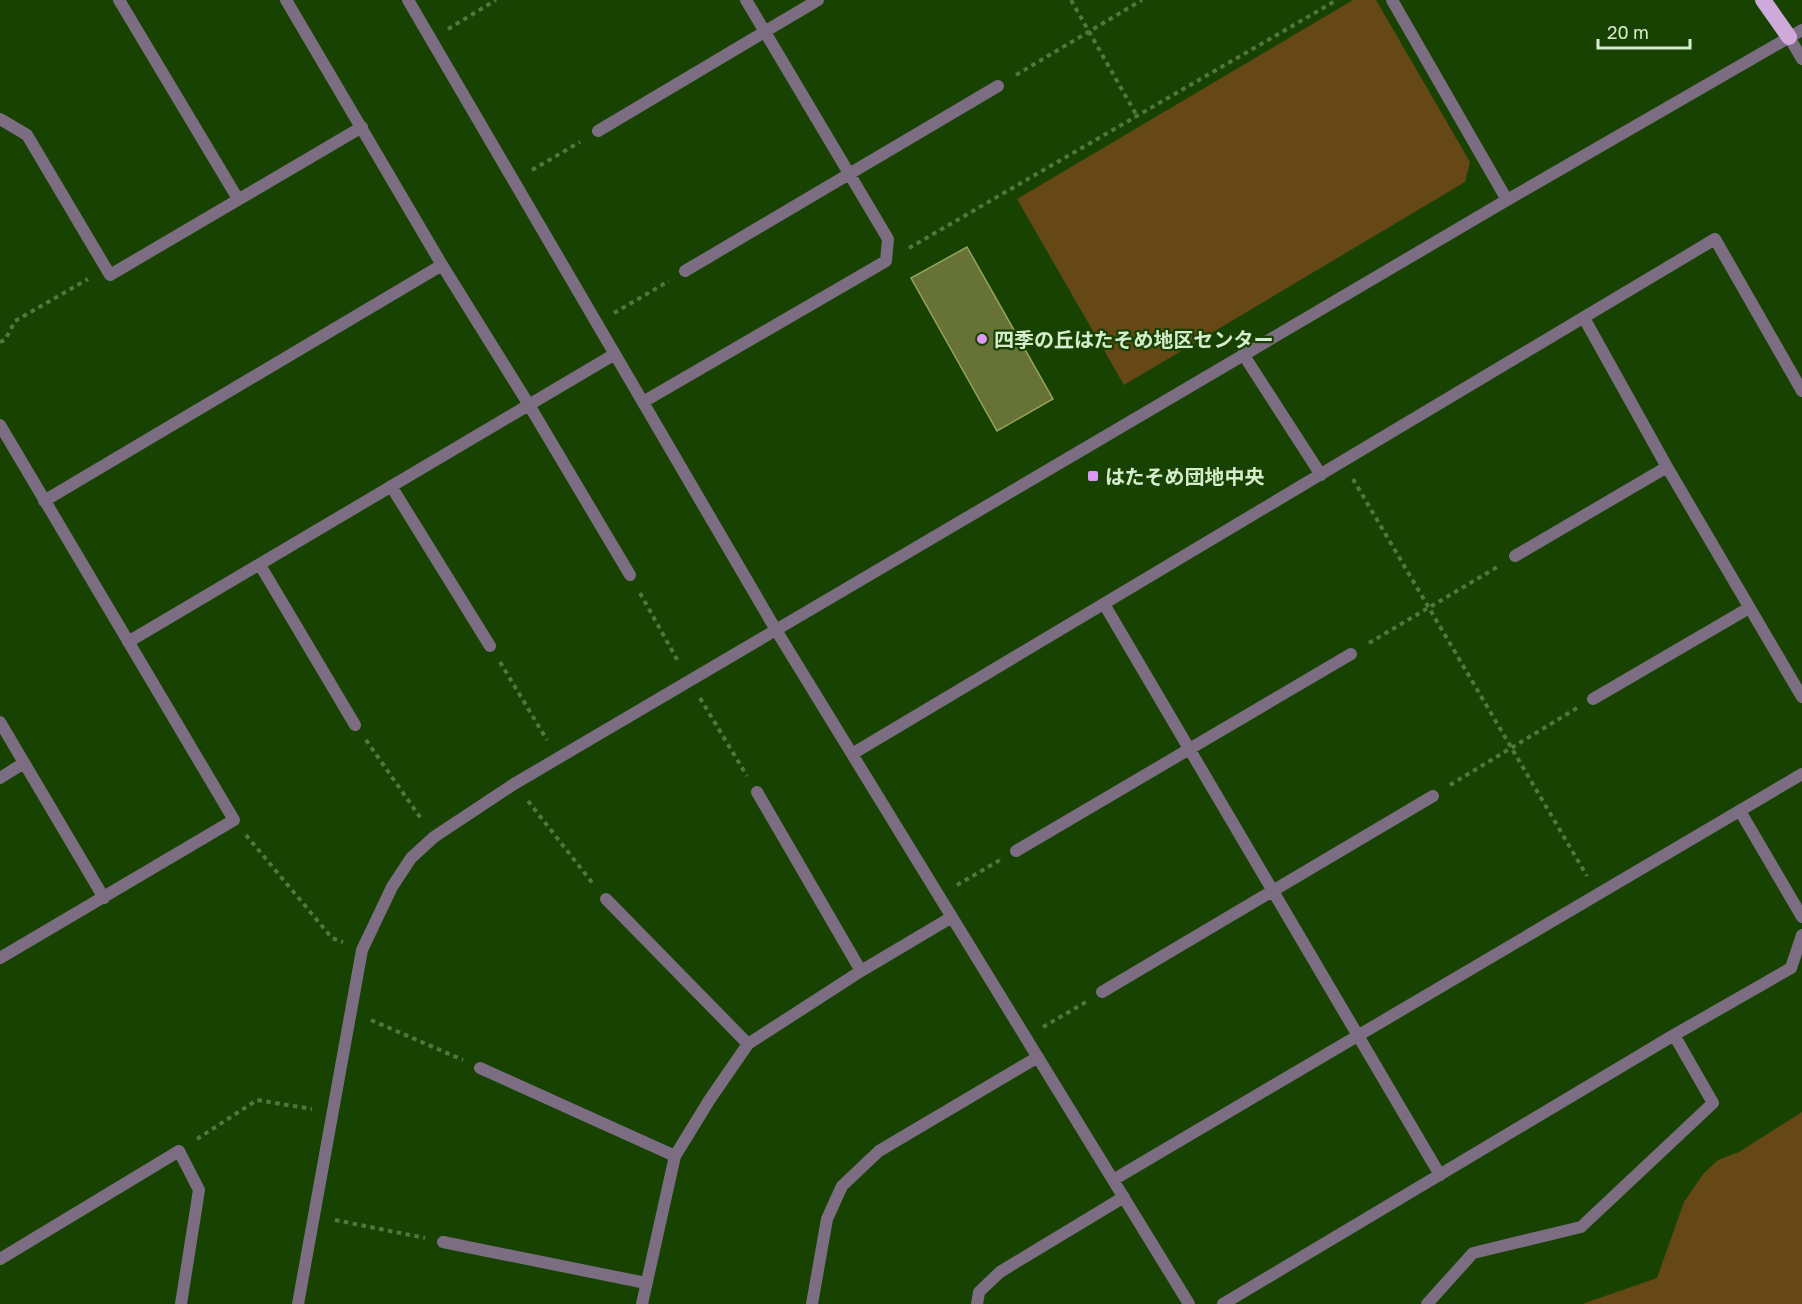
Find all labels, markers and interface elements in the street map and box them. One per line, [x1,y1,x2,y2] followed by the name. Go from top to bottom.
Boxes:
[1598,12,1690,50] scale bar
[1607,21,1649,43] text: 20 m
[994,327,1274,351] place label: 四季の丘はたそめ地区センター
[975,332,989,346] marker: 四季の丘はたそめ地区センター
[1105,464,1265,488] place label: はたそめ団地中央
[1086,469,1100,483] marker: はたそめ団地中央

